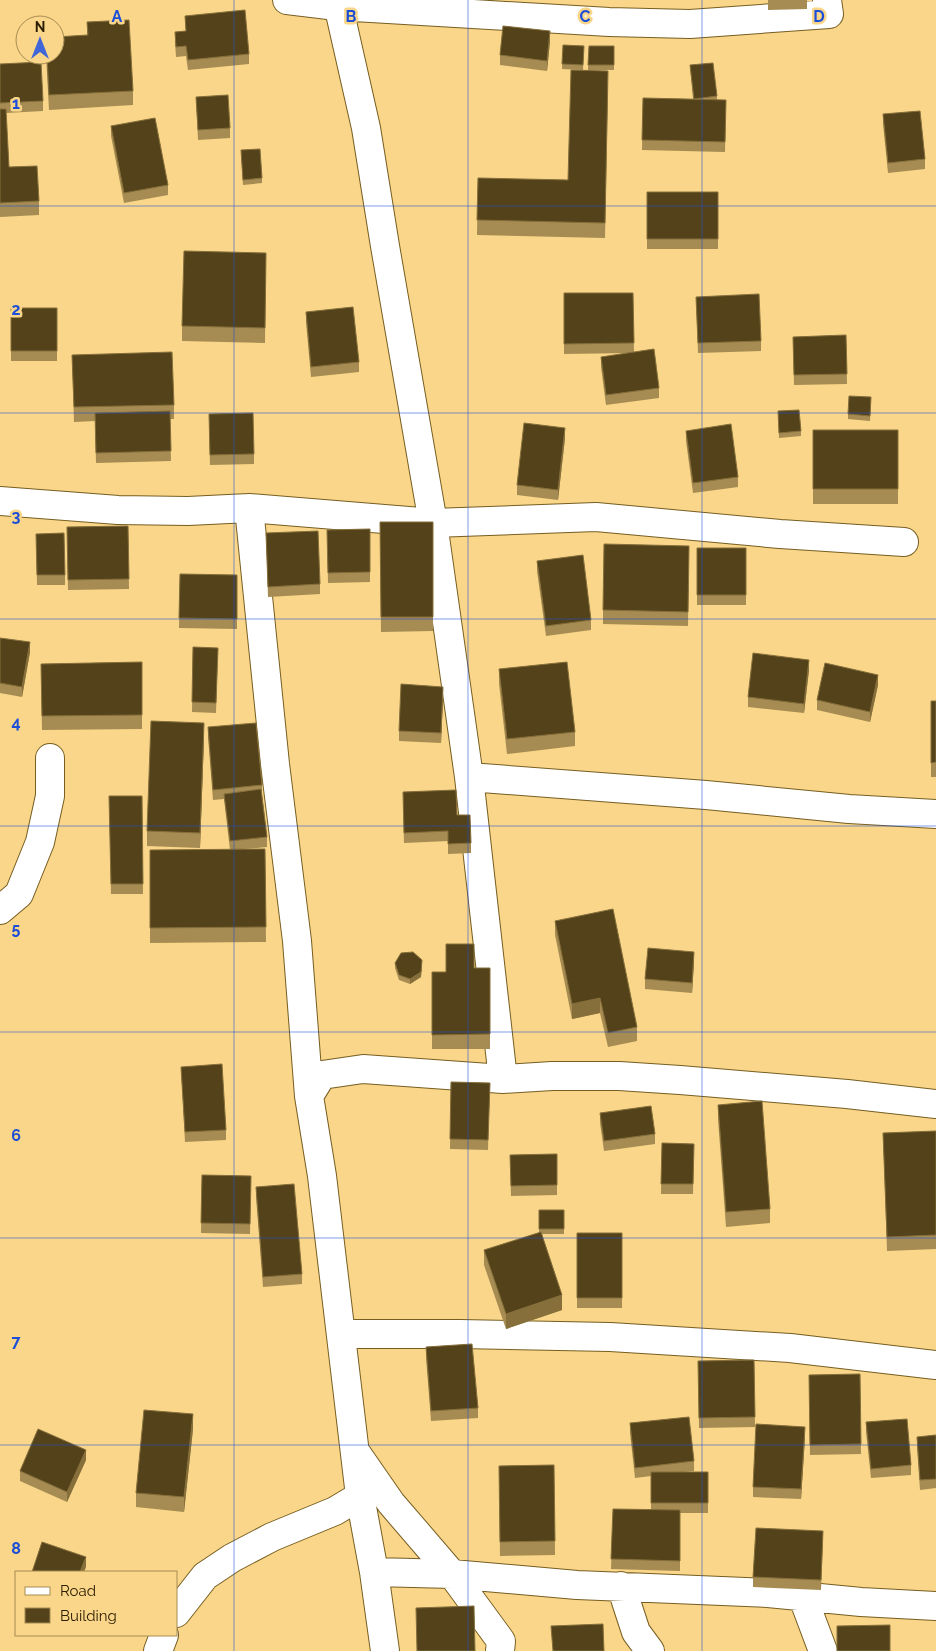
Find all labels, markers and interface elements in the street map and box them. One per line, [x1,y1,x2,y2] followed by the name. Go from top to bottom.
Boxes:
[112,7,123,26] text: A
[346,7,357,26] text: B
[580,7,591,26] text: C
[813,7,825,26] text: D
[15,15,65,65] north arrow
[35,19,45,35] text: N
[12,94,20,113] text: 1
[11,300,21,319] text: 2
[12,507,21,526] text: 3
[11,713,21,732] text: 4
[12,919,21,938] text: 5
[11,1126,21,1145] text: 6
[12,1332,21,1351] text: 7
[11,1539,21,1558] text: 8
[15,1571,178,1636] legend
[60,1582,96,1600] text: Road
[60,1607,117,1625] text: Building

